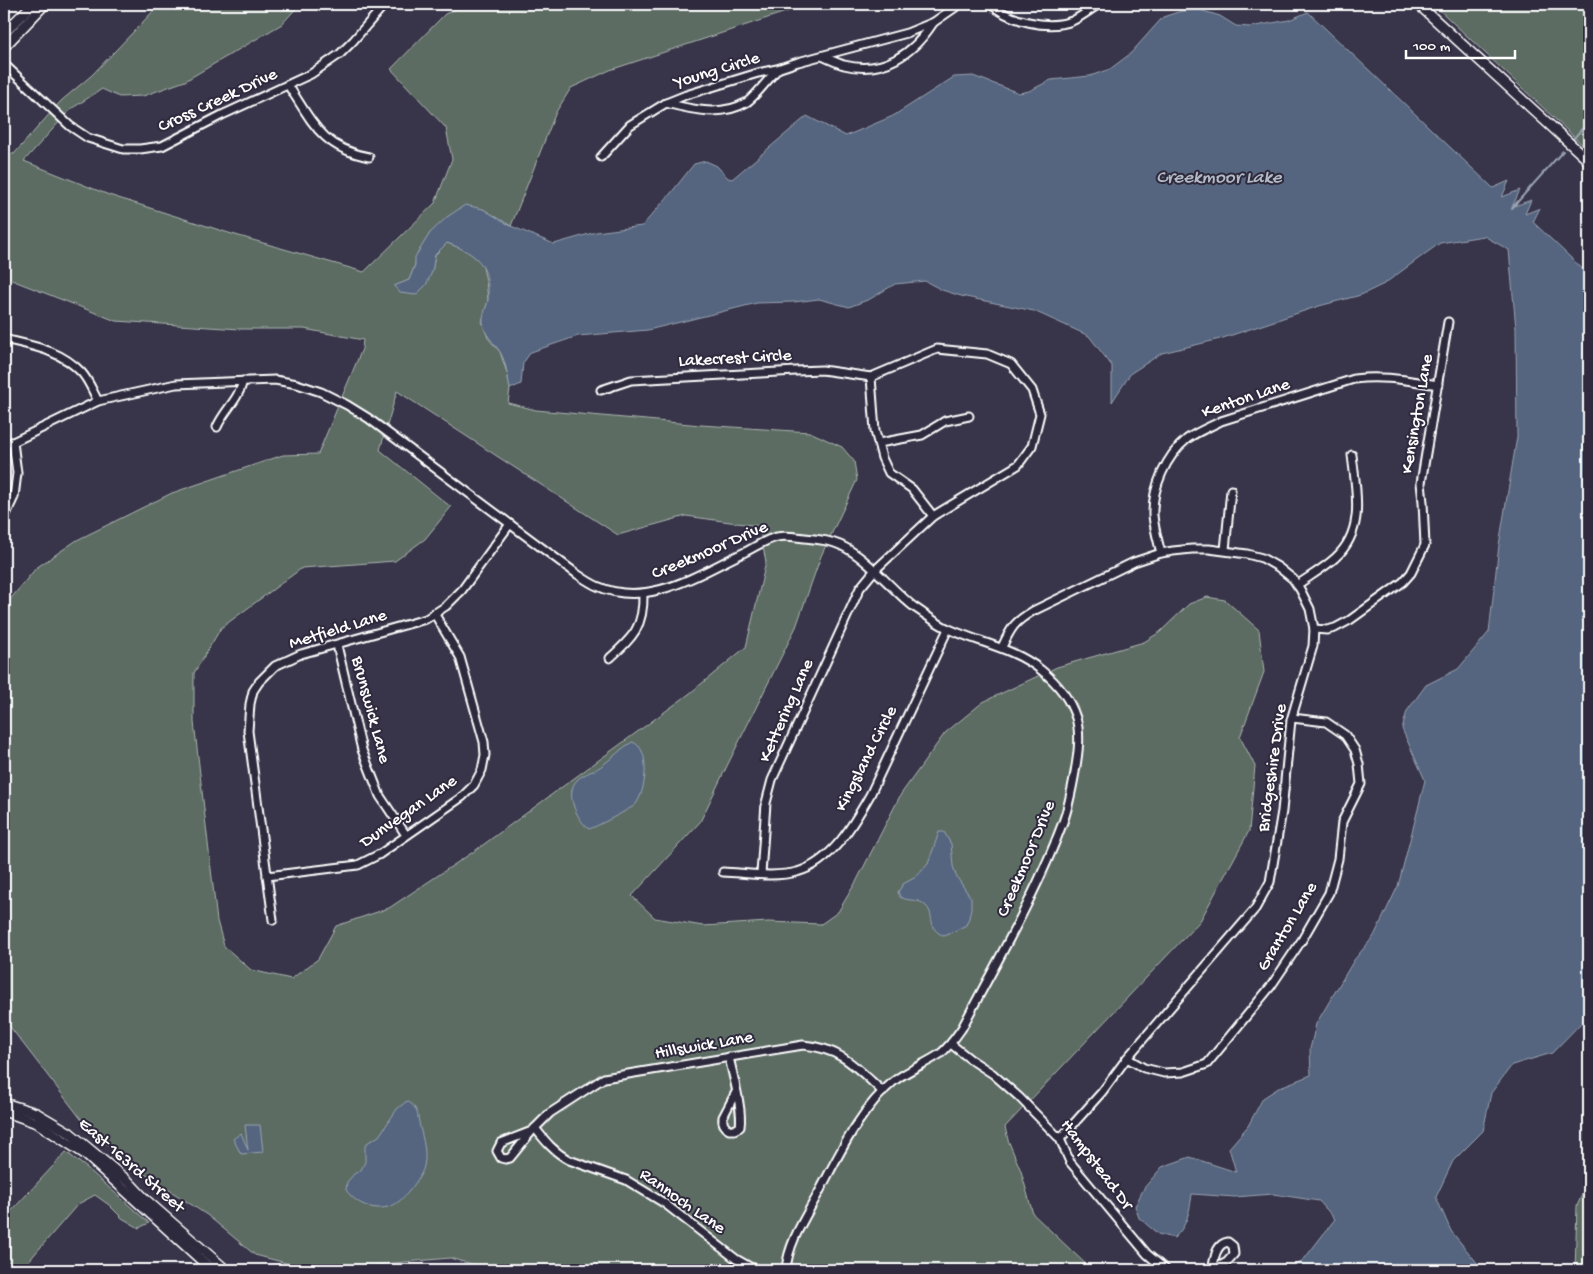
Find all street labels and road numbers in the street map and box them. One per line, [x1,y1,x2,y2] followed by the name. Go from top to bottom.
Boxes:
[670,48,763,95] street label: Young Circle
[155,64,282,138] street label: Cross Creek Drive
[678,346,793,372] street label: Lakecrest Circle
[1397,352,1439,475] street label: Kensington Lane
[1199,374,1293,424] street label: Kenton Lane
[649,517,772,585] street label: Creekmoor Drive
[287,605,390,655] street label: Metfield Lane
[345,653,395,766] street label: Brunswick Lane
[755,655,819,766] street label: Kettering Lane
[831,702,903,815] street label: Kingsland Circle
[1253,702,1292,834] street label: Bridgeshire Drive
[356,770,462,854] street label: Dunvegan Lane
[993,797,1061,920] street label: Creekmoor Drive
[1253,878,1323,975] street label: Granton Lane
[653,1027,755,1065] street label: Hillswick Lane
[73,1114,190,1219] street label: East 163rd Street
[1055,1116,1138,1216] street label: Hampstead Dr
[635,1165,730,1240] street label: Rannoch Lane

